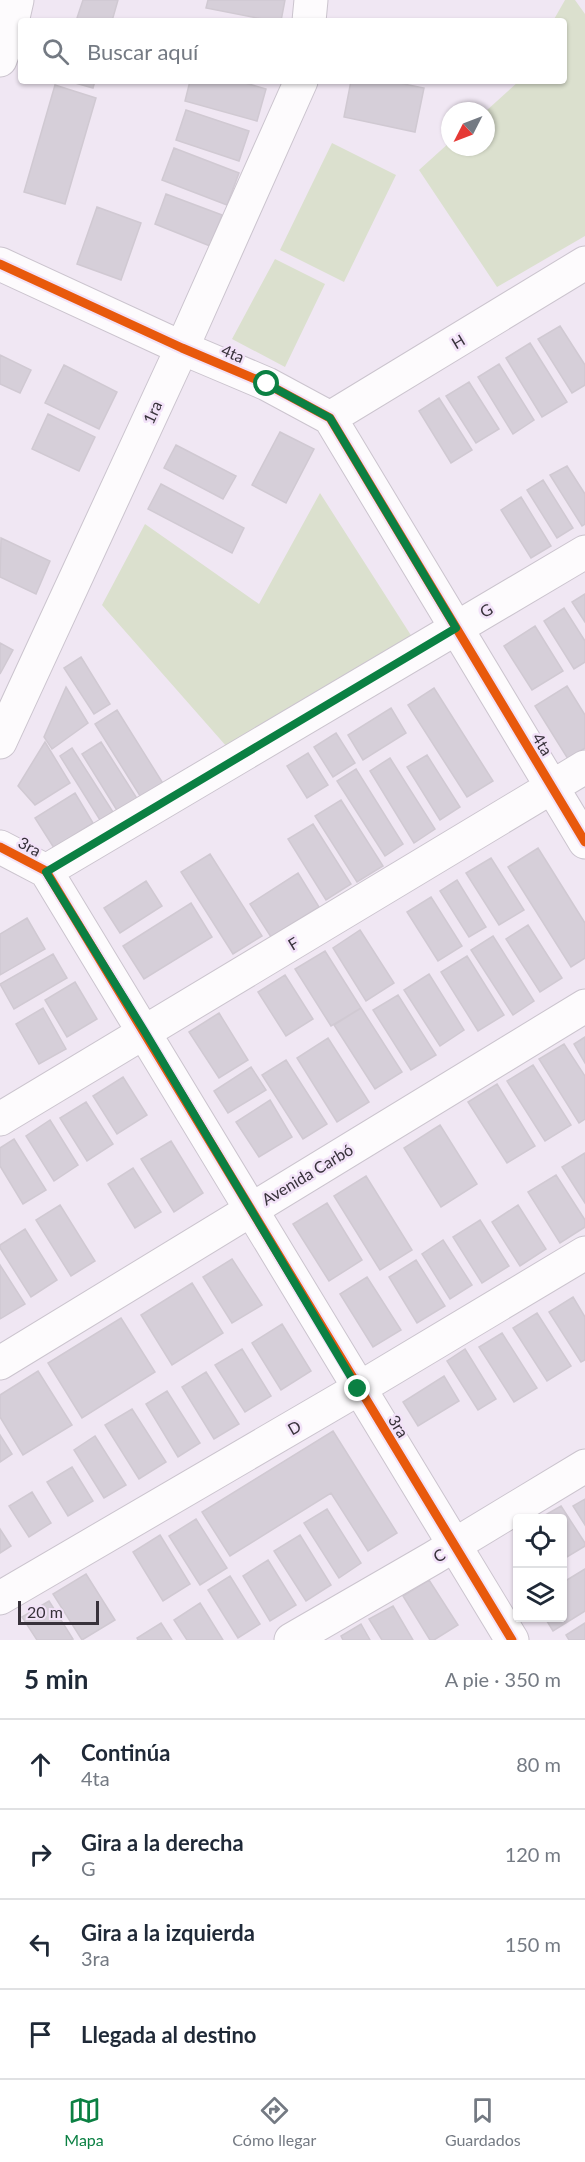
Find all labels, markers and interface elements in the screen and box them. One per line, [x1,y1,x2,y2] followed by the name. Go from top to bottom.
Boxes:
[18,18,567,84] search box
[39,35,72,68] icon: search
[87,38,198,65] text: Buscar aquí
[441,102,495,156] north arrow
[448,330,468,352] street label: H
[219,340,247,366] street label: 4ta
[253,370,279,396] route start
[139,398,165,426] street label: 1ra
[476,599,496,621] street label: G
[529,729,557,759] street label: 4ta
[15,832,45,860] street label: 3ra
[284,933,302,953] street label: F
[258,1139,356,1209] street label: Avenida Carbó
[344,1375,370,1401] route end
[385,1411,413,1441] street label: 3ra
[284,1416,304,1438] street label: D
[513,1514,567,1622] map controls
[513,1514,567,1568] button: locate
[430,1544,449,1566] street label: C
[513,1568,567,1622] button: layers
[18,1598,99,1626] scale bar
[27,1602,63,1621] text: 20 m
[24,1663,88,1695] text: 5 min
[445,1667,561,1691] text: A pie · 350 m
[81,1739,170,1766] text: Continúa
[24,1748,57,1781] icon: ahead
[516,1752,561,1776] text: 80 m
[81,1766,110,1790] text: 4ta
[81,1829,244,1856] text: Gira a la derecha
[24,1838,57,1871] icon: right
[505,1842,561,1866] text: 120 m
[81,1856,96,1880] text: G
[81,1919,255,1946] text: Gira a la izquierda
[24,1928,57,1961] icon: left
[505,1932,561,1956] text: 150 m
[81,1946,110,1970] text: 3ra
[24,2018,57,2051] icon: arrive
[81,2021,257,2048] text: Llegada al destino
[64,2094,104,2149] tab: Mapa
[232,2094,316,2149] tab: Cómo llegar
[445,2094,521,2149] tab: Guardados

